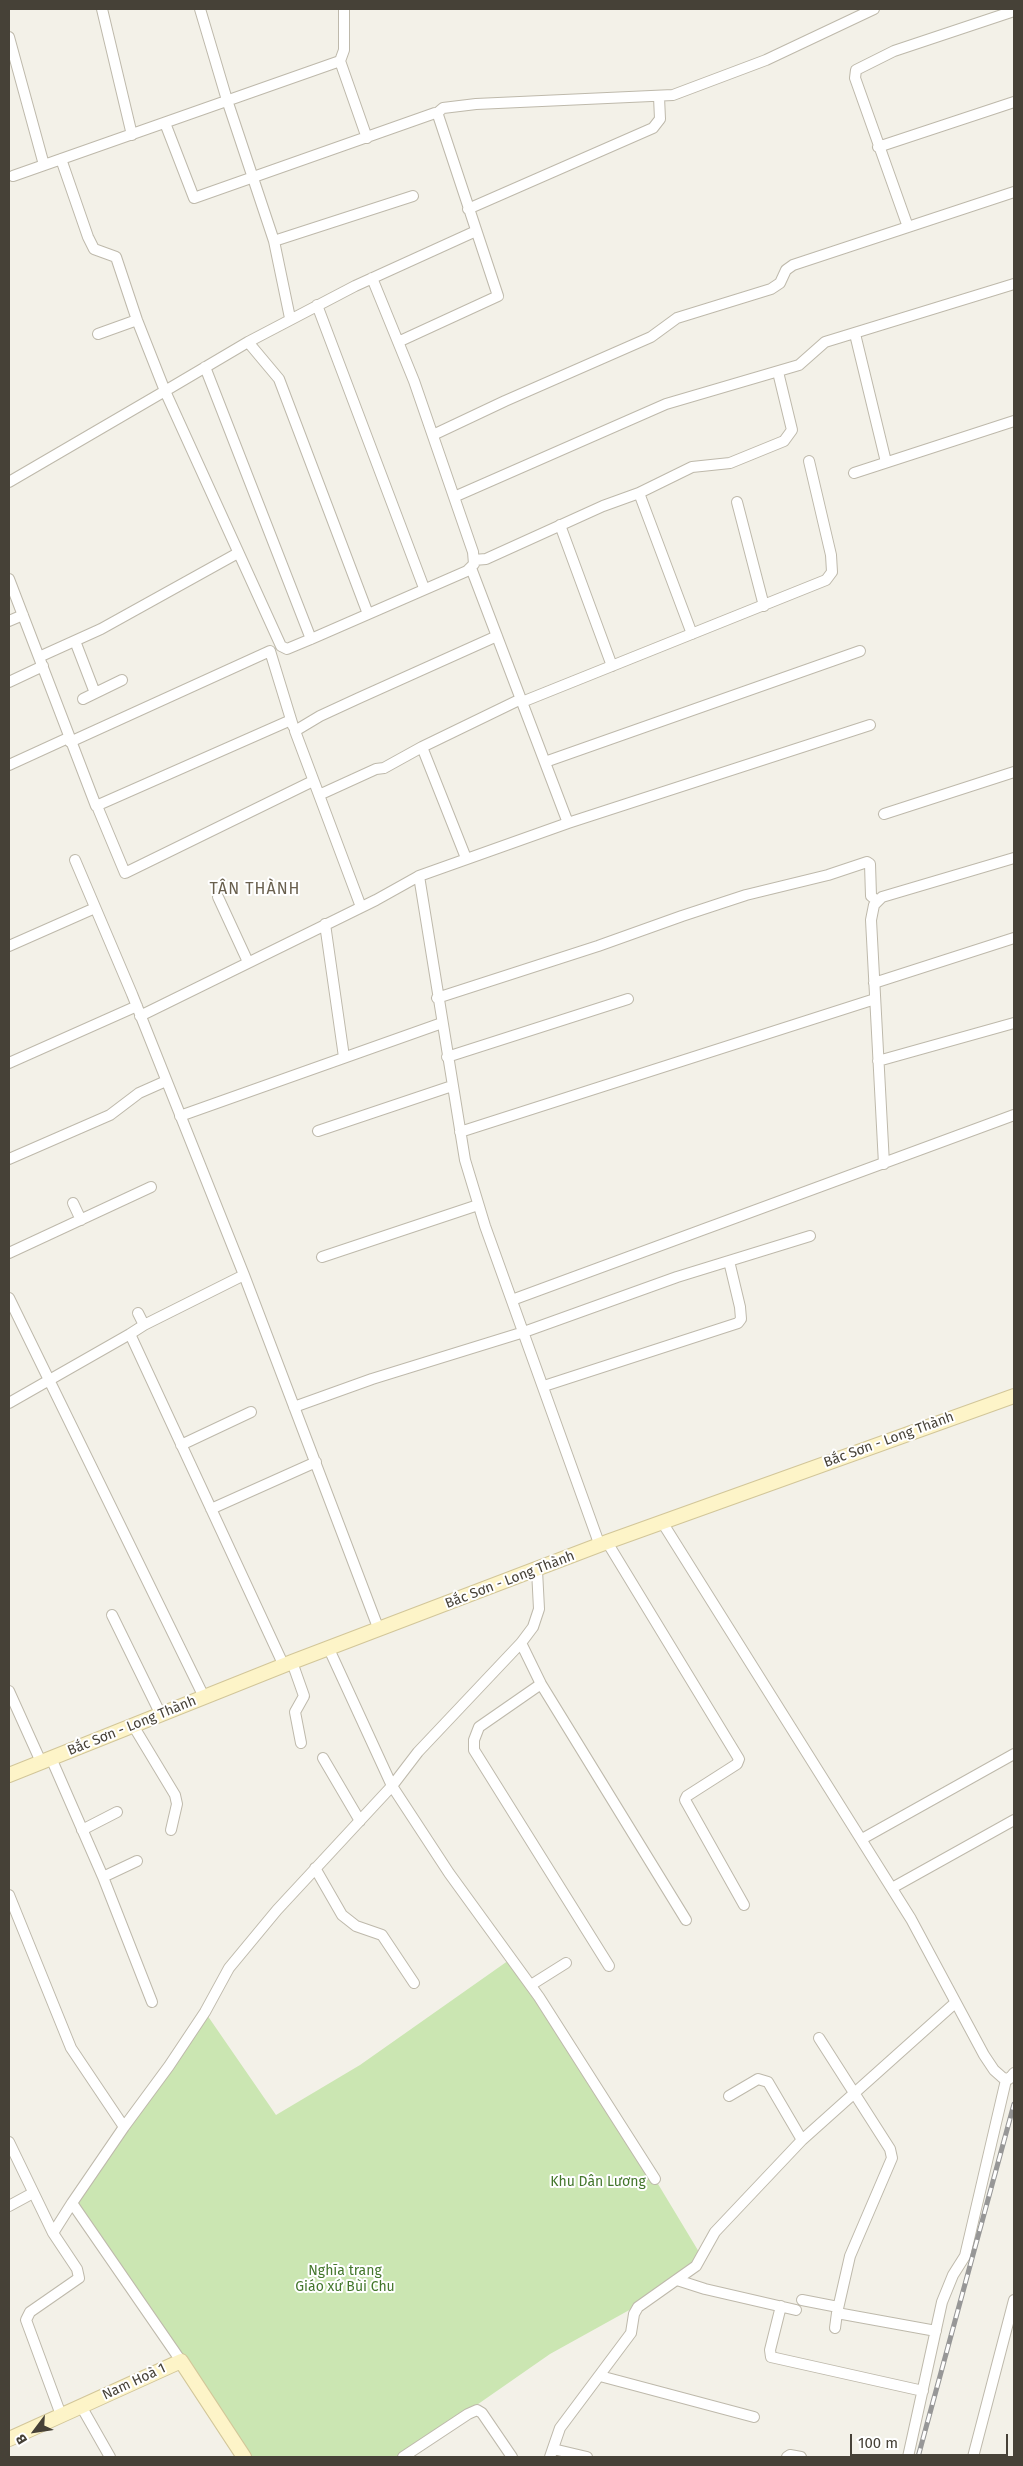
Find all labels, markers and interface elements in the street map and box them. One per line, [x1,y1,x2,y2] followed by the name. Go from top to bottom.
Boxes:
[208,880,302,900] district label: TÂN THÀNH
[822,1409,956,1471] street label: Bắc Sơn - Long Thành
[443,1548,577,1612] street label: Bắc Sơn - Long Thành
[65,1693,199,1759] street label: Bắc Sơn - Long Thành
[550,2174,646,2190] park label: Khu Dân Lương
[295,2263,395,2296] park label: Nghĩa trang Giáo xứ Bùi Chu
[100,2360,168,2404] street label: Nam Hoà 1
[10,2406,60,2456] north arrow
[853,2424,1010,2456] scale bar
[12,2431,31,2447] text: B
[858,2434,898,2452] text: 100 m

